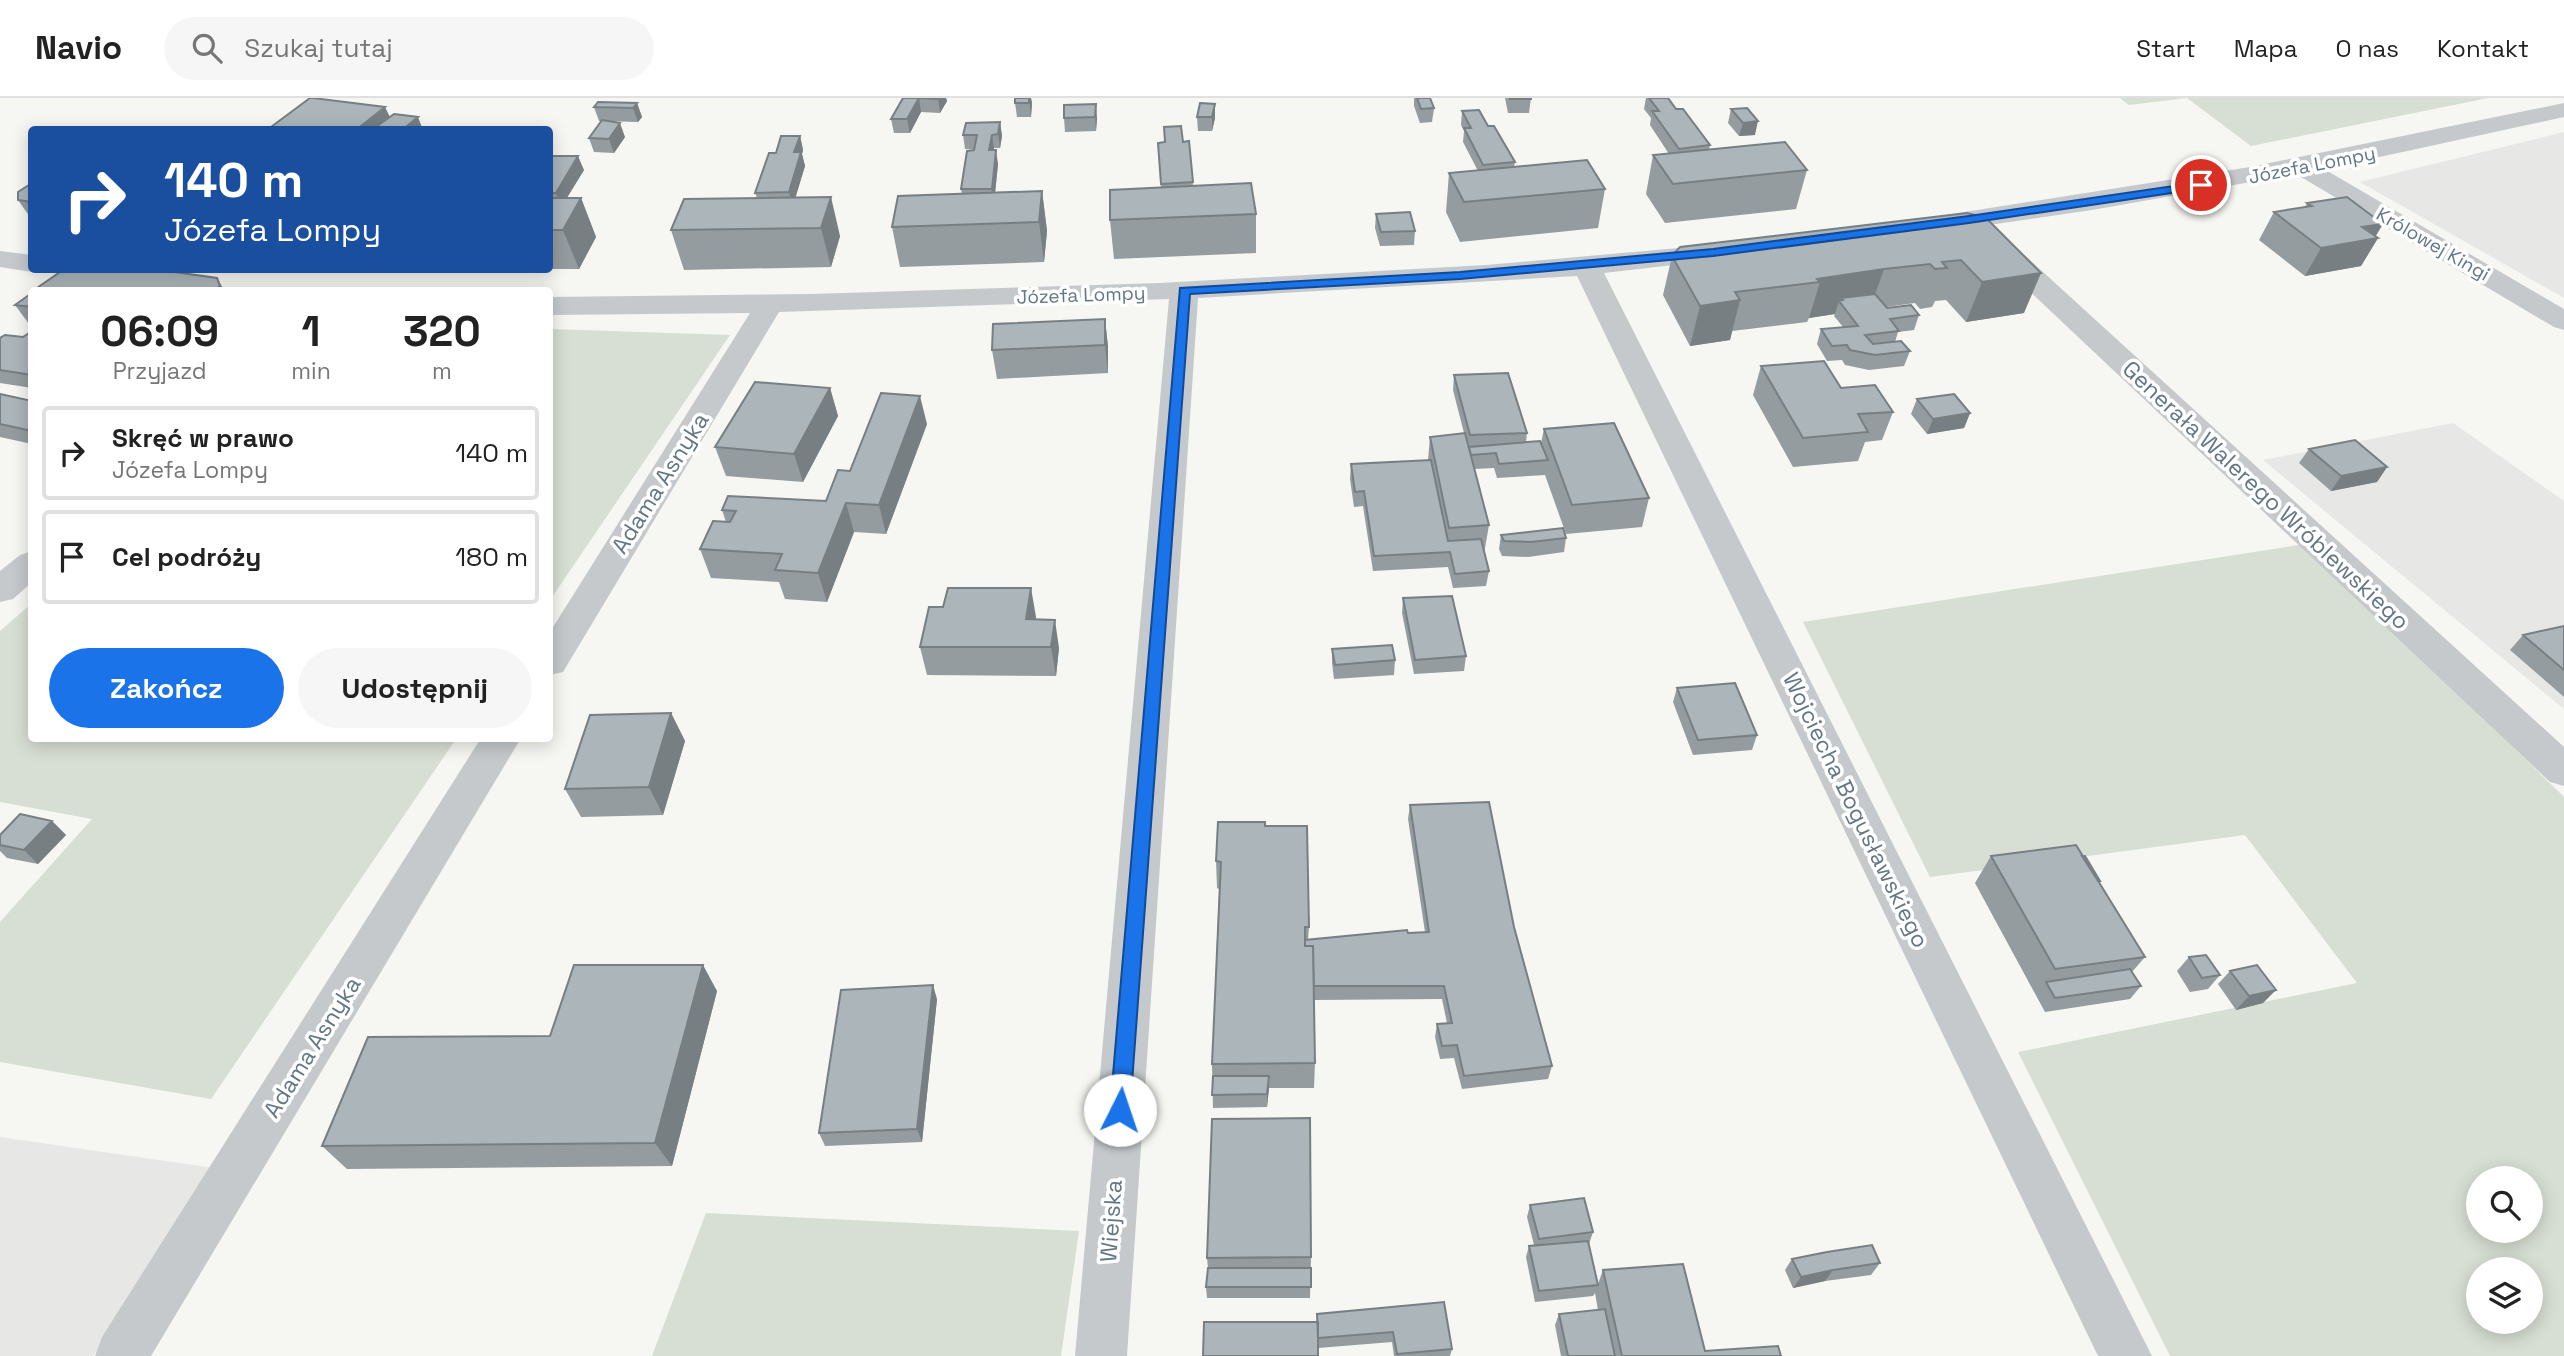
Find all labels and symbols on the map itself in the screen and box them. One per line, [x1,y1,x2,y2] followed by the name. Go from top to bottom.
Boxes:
[2246,140,2378,190] street label: Józefa Lompy
[2171,155,2231,215] pin
[2372,201,2494,287] street label: Królowej Kingi
[1016,280,1146,310] street label: Józefa Lompy
[2116,354,2416,636] street label: Generała Walerego Wróblewskiego
[605,407,715,559] street label: Adama Asnyka
[1776,667,1936,953] street label: Wojciecha Bogusławskiego
[257,971,367,1123] street label: Adama Asnyka
[1083,1073,1157,1147] position arrow
[1093,1179,1129,1263] street label: Wiejska

